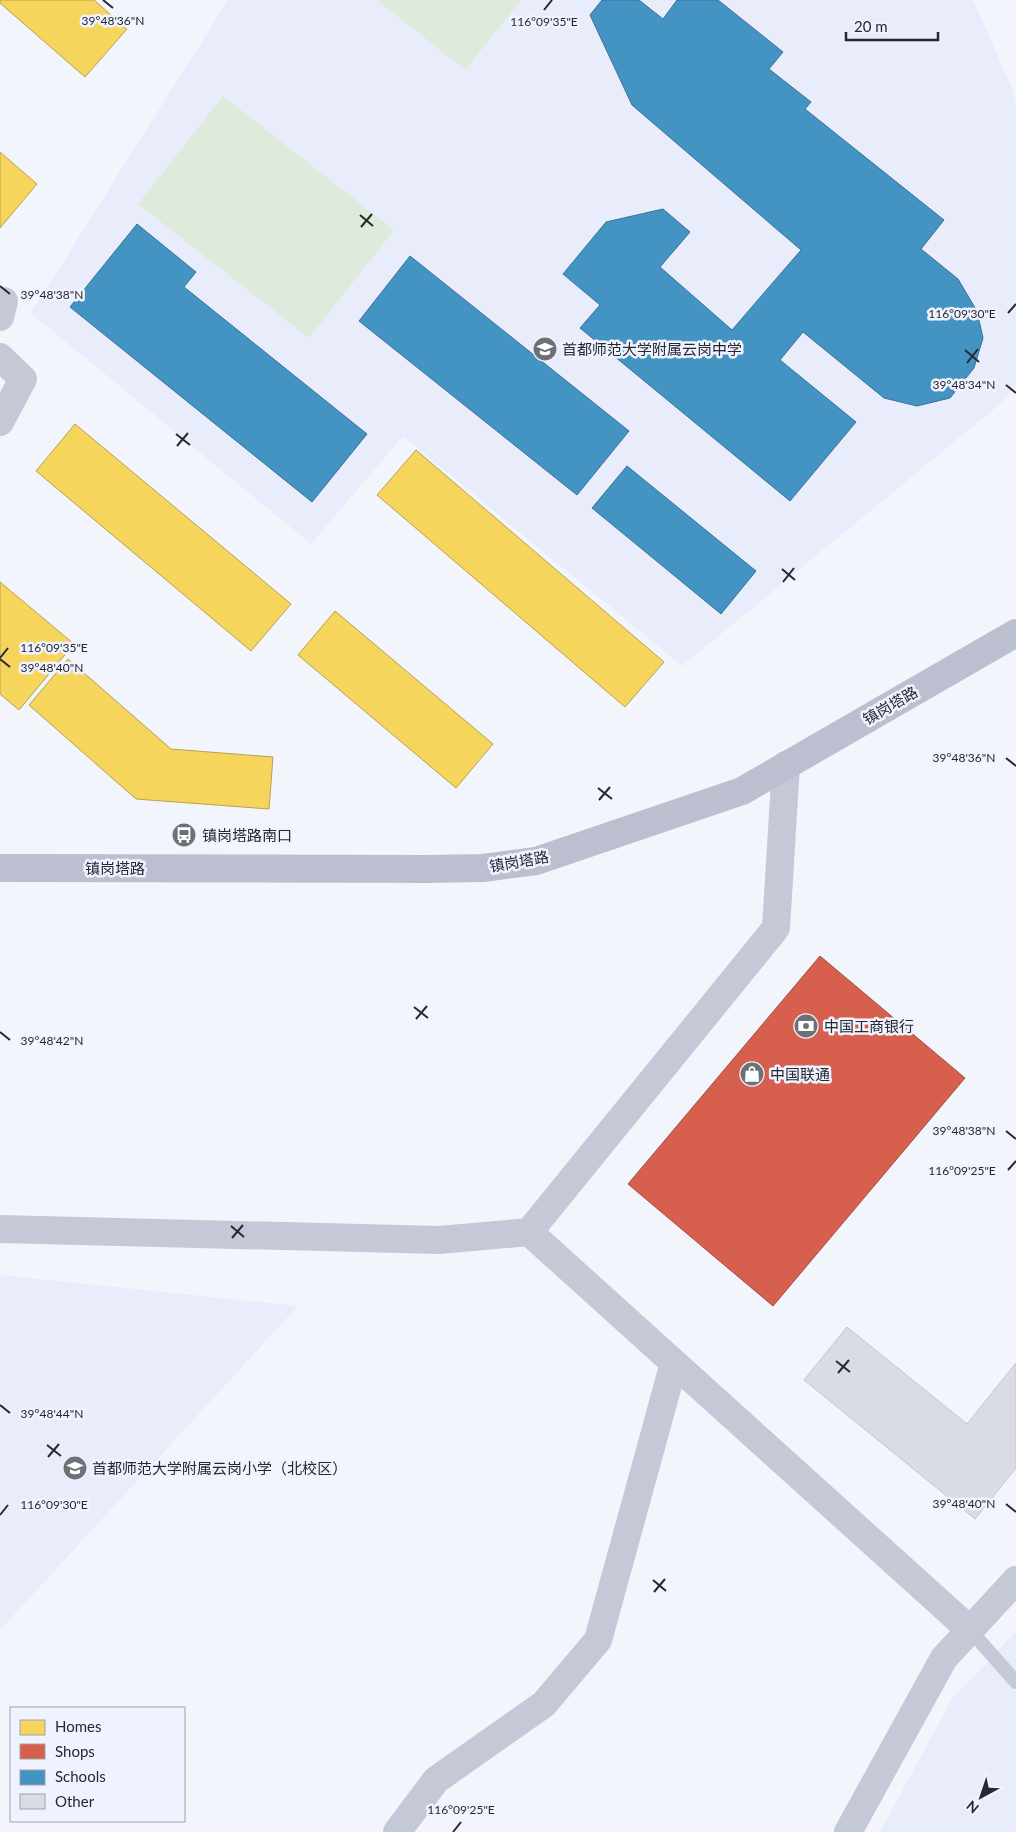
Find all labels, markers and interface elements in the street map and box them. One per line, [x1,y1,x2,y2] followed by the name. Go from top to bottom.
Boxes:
[846,10,938,42] scale bar
[82,13,144,28] text: 39°48'36"N
[510,14,578,29] text: 116°09'35"E
[854,17,888,35] text: 20 m
[21,287,83,302] text: 39°48'38"N
[928,306,996,321] text: 116°09'30"E
[532,336,558,362] school or university icon: 首都师范大学附属云岗中学
[562,340,742,358] place label: 首都师范大学附属云岗中学
[933,377,995,392] text: 39°48'34"N
[20,640,88,655] text: 116°09'35"E
[21,660,83,675] text: 39°48'40"N
[860,682,920,728] street label: 镇岗塔路
[933,750,995,765] text: 39°48'36"N
[171,822,197,848] bus stop icon: 镇岗塔路南口
[202,826,292,844] place label: 镇岗塔路南口
[488,847,550,875] street label: 镇岗塔路
[85,859,145,877] street label: 镇岗塔路
[793,1013,819,1039] bank icon: 中国工商银行
[824,1017,914,1035] place label: 中国工商银行
[21,1033,83,1048] text: 39°48'42"N
[739,1061,765,1087] shop icon: 中国联通
[770,1065,830,1083] place label: 中国联通
[933,1123,995,1138] text: 39°48'38"N
[928,1163,996,1178] text: 116°09'25"E
[21,1406,83,1421] text: 39°48'44"N
[62,1455,88,1481] school or university icon: 首都师范大学附属云岗小学（北校区）
[92,1459,347,1477] place label: 首都师范大学附属云岗小学（北校区）
[933,1496,995,1511] text: 39°48'40"N
[20,1497,88,1512] text: 116°09'30"E
[10,1707,185,1822] legend
[55,1717,101,1735] text: Homes
[55,1742,95,1760] text: Shops
[55,1767,106,1785] text: Schools
[956,1772,1006,1822] north arrow
[55,1792,95,1810] text: Other
[963,1797,982,1817] text: N
[427,1802,495,1817] text: 116°09'25"E

